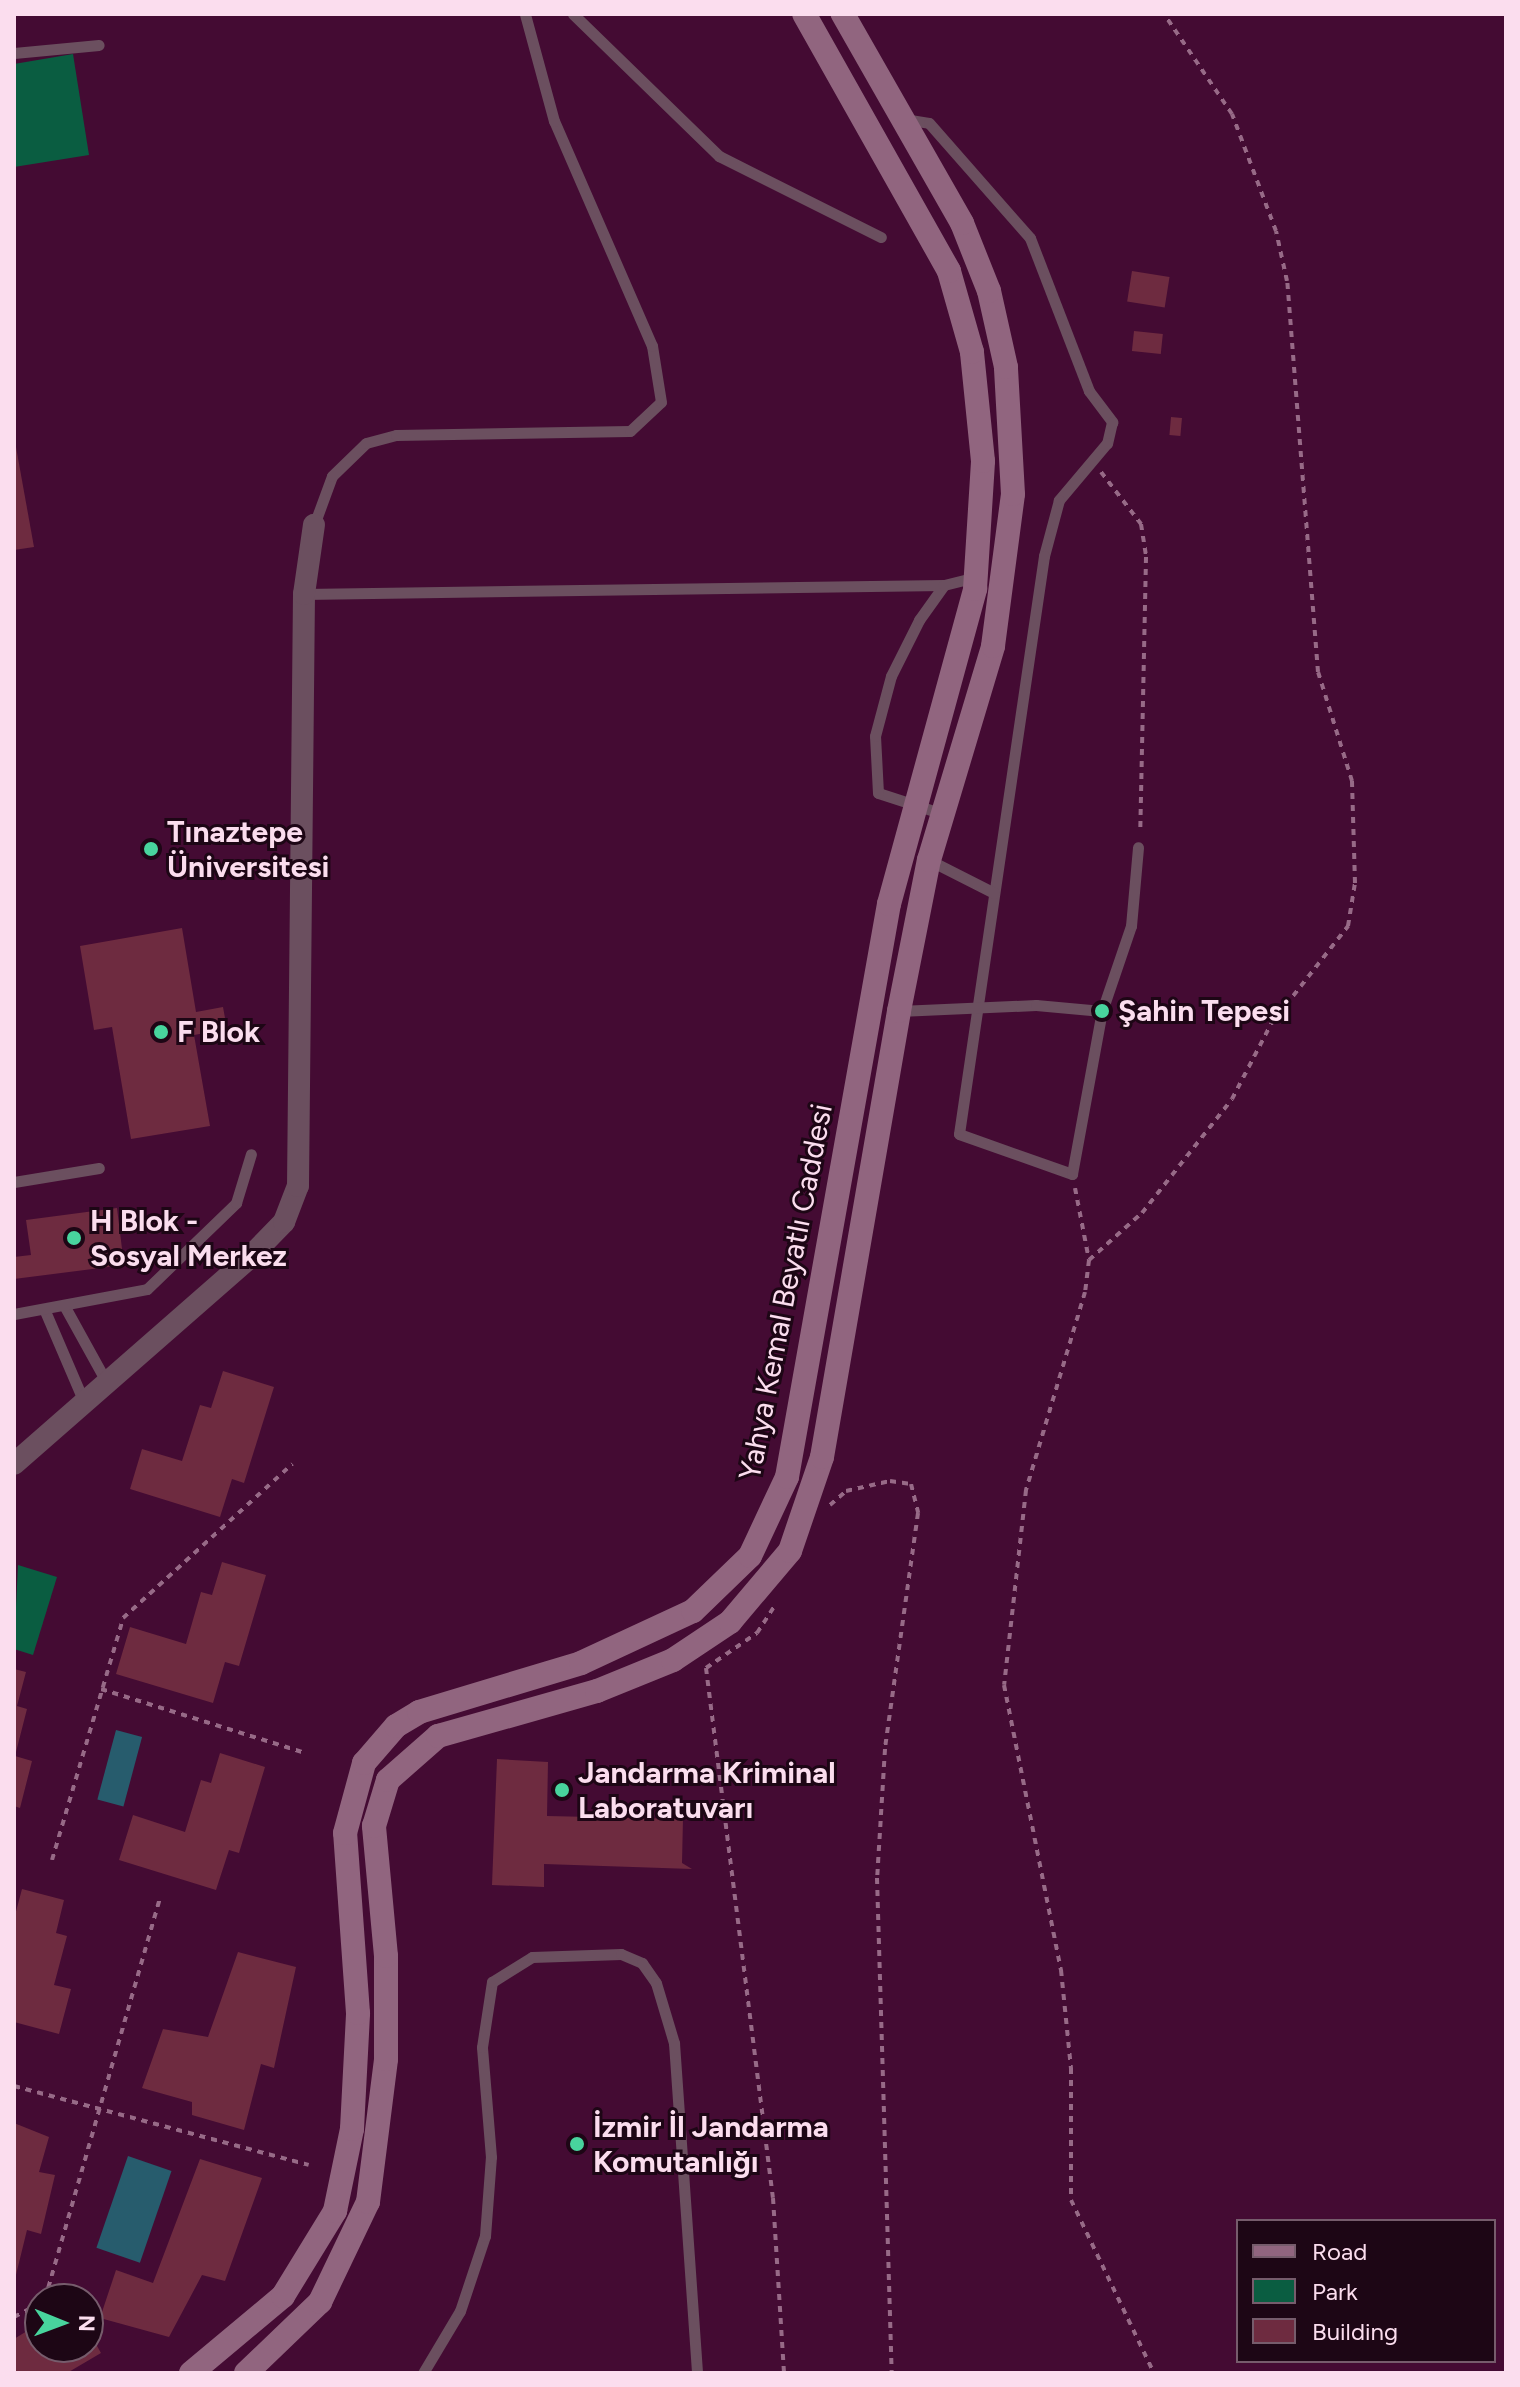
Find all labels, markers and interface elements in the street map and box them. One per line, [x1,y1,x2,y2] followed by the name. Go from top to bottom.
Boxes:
[167,814,329,884] place label: Tınaztepe Üniversitesi
[142,840,160,858] marker: Tınaztepe Üniversitesi
[1118,993,1290,1029] place label: Şahin Tepesi
[1093,1002,1111,1020] marker: Şahin Tepesi
[177,1014,260,1050] place label: F Blok
[152,1023,170,1041] marker: F Blok
[732,1101,840,1483] street label: Yahya Kemal Beyatlı Caddesi
[90,1203,287,1274] place label: H Blok - Sosyal Merkez
[65,1229,83,1247] marker: H Blok - Sosyal Merkez
[578,1755,836,1826] place label: Jandarma Kriminal Laboratuvarı
[553,1781,571,1799] marker: Jandarma Kriminal Laboratuvarı
[593,2109,829,2180] place label: İzmir İl Jandarma Komutanlığı
[568,2135,586,2153] marker: İzmir İl Jandarma Komutanlığı
[1236,2219,1496,2363] legend
[1312,2237,1367,2266] text: Road
[1312,2277,1358,2306] text: Park
[24,2283,104,2363] north arrow
[73,2315,100,2332] text: N
[1312,2317,1398,2346] text: Building

